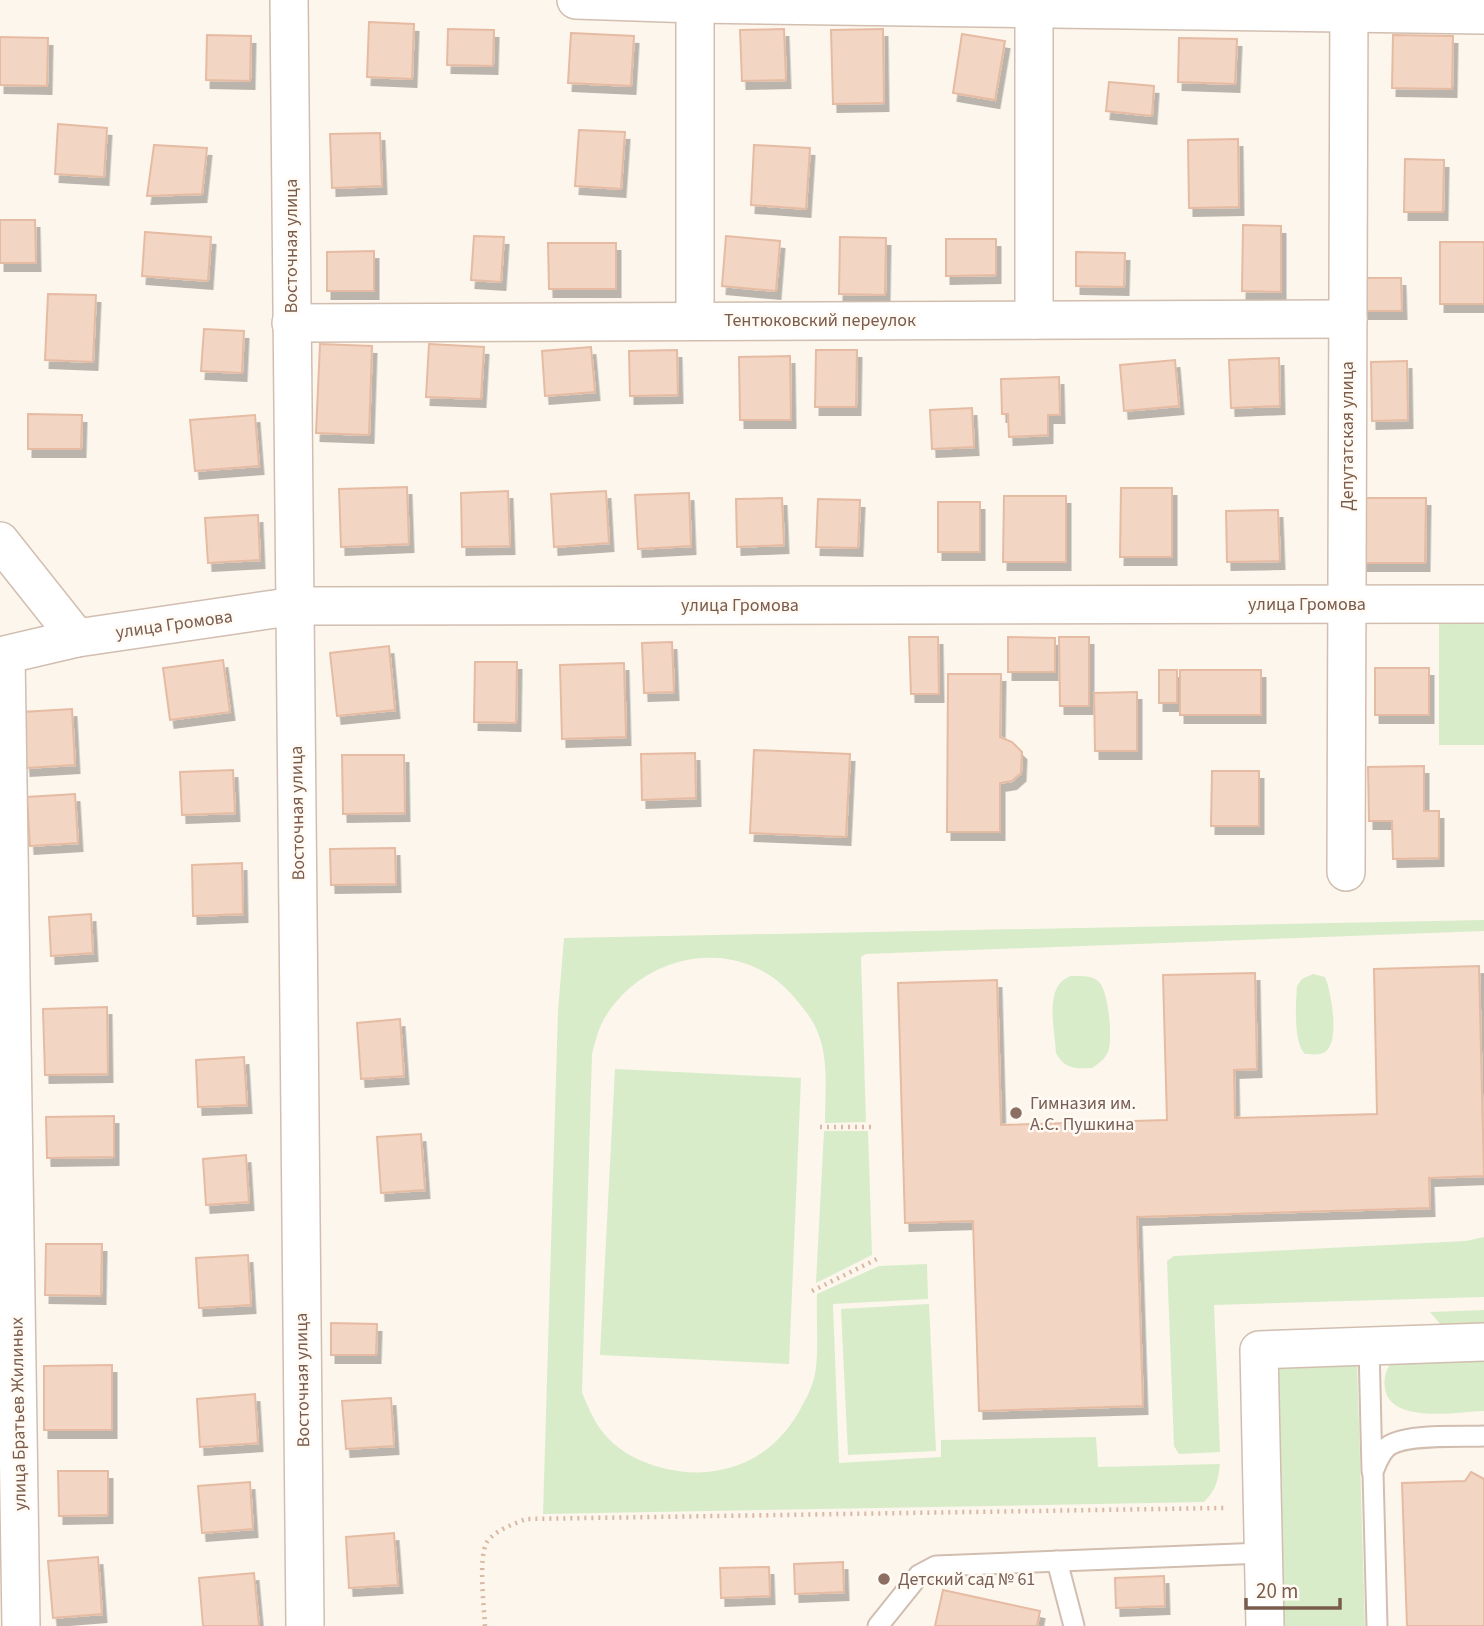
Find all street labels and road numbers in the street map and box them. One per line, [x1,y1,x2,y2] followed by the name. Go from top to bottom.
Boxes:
[279,179,304,313] street label: Восточная улица
[724,308,916,333] street label: Тентюковский переулок
[1335,361,1360,511] street label: Депутатская улица
[1248,592,1366,617] street label: улица Громова
[681,593,799,618] street label: улица Громова
[114,604,234,645] street label: улица Громова
[284,745,311,881] street label: Восточная улица
[289,1312,316,1448] street label: Восточная улица
[4,1317,33,1511] street label: улица Братьев Жилиных

